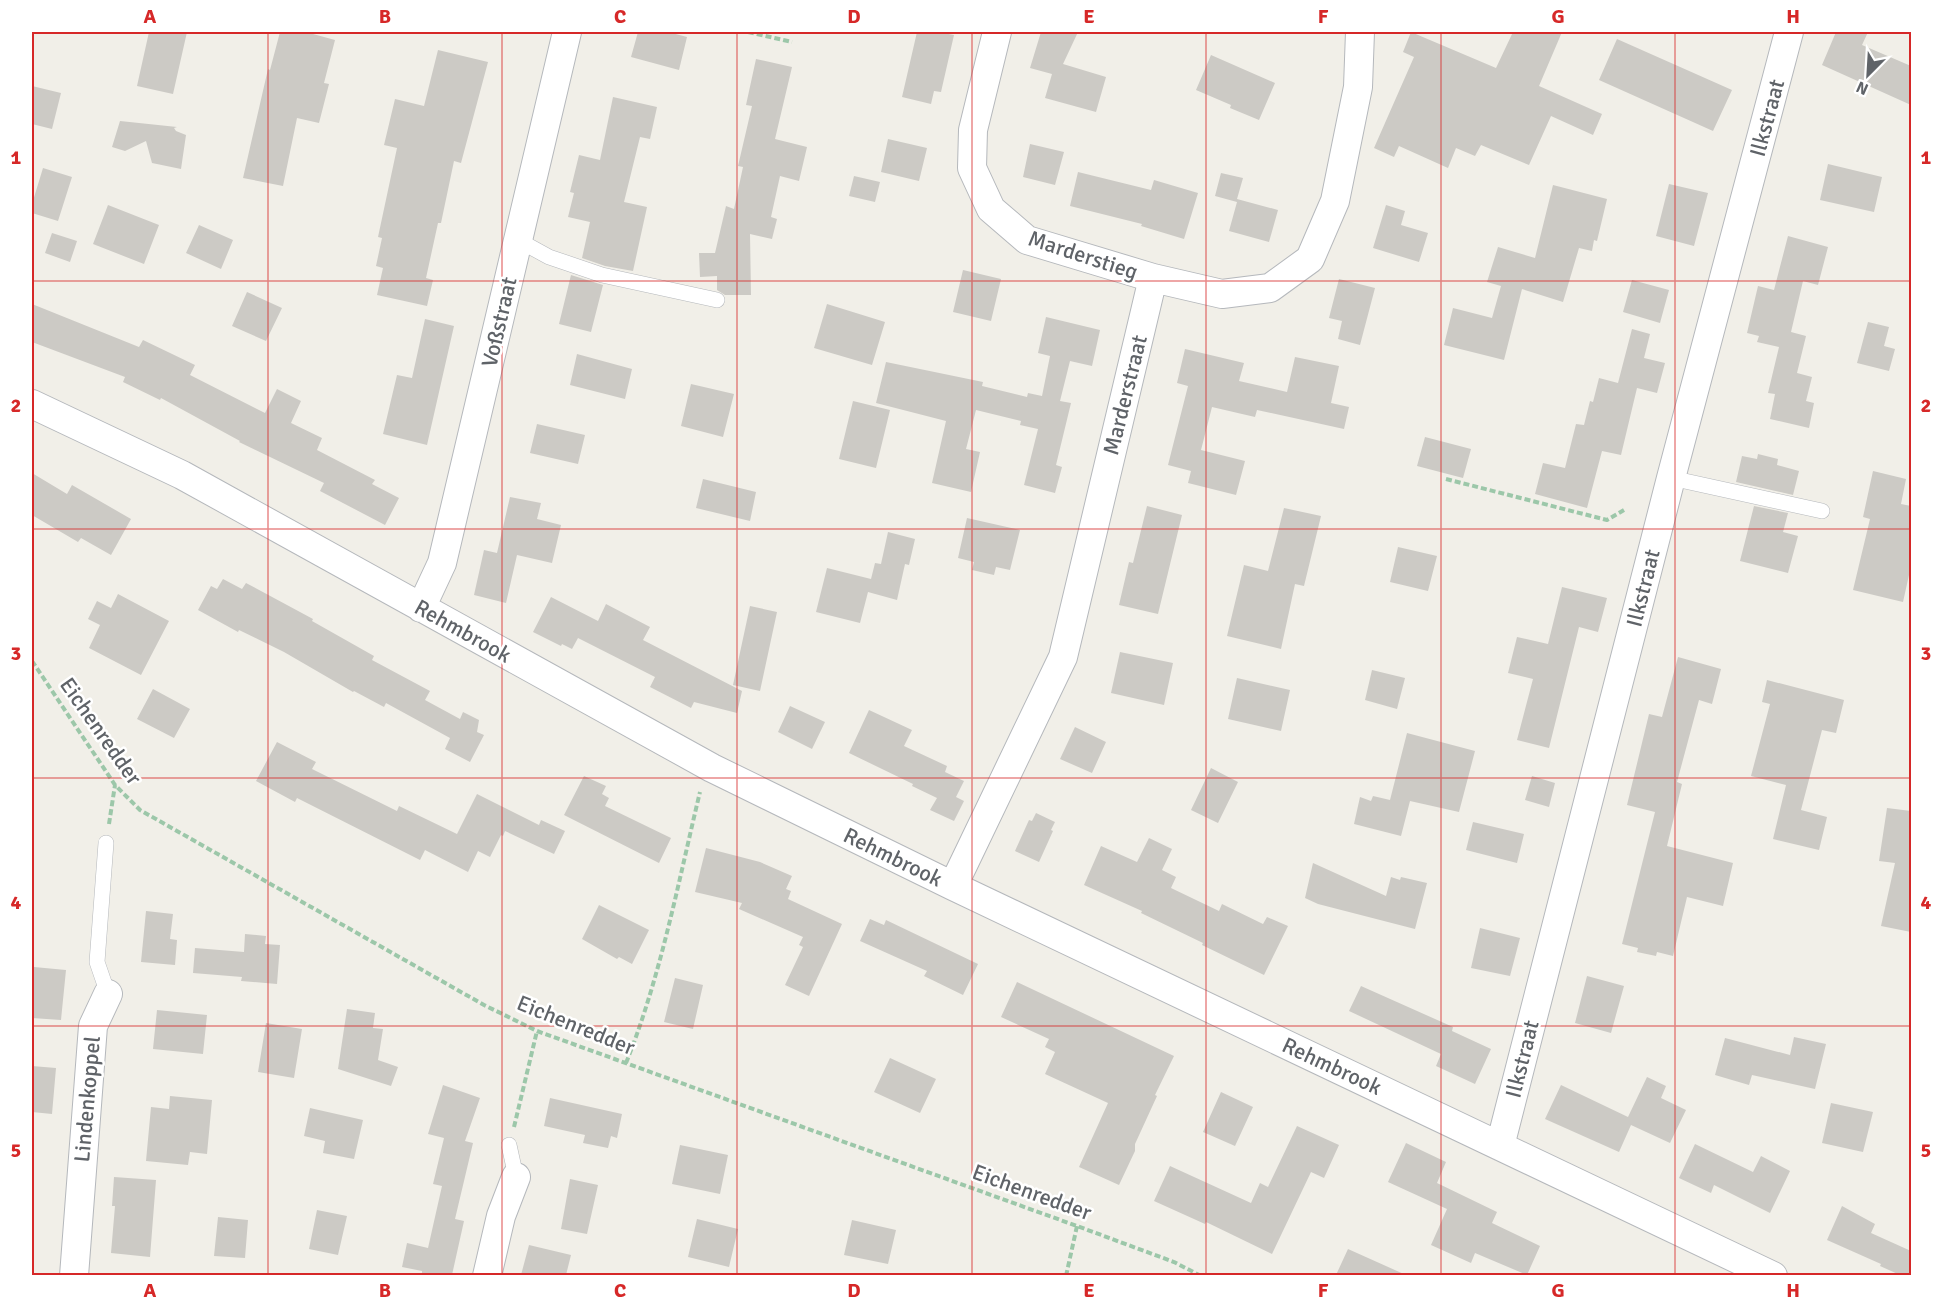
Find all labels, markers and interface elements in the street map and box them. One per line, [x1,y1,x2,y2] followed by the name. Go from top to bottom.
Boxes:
[144,4,157,29] text: A
[379,4,391,29] text: B
[614,4,626,29] text: C
[847,4,861,29] text: D
[1083,4,1095,29] text: E
[1318,4,1329,29] text: F
[1551,4,1565,29] text: G
[1786,4,1800,29] text: H
[1838,45,1898,105] north arrow
[1744,76,1790,160] street label: Ilkstraat
[1853,76,1871,99] text: N
[11,145,22,170] text: 1
[1921,145,1932,170] text: 1
[1025,225,1141,285] street label: Marderstieg
[476,274,523,370] street label: Voßstraat
[1097,332,1153,458] street label: Marderstraat
[11,393,21,418] text: 2
[1921,393,1931,418] text: 2
[1620,546,1666,630] street label: Ilkstraat
[410,593,516,669] street label: Rehmbrook
[11,641,21,666] text: 3
[1921,641,1931,666] text: 3
[54,672,148,790] street label: Eichenredder
[839,821,947,893] street label: Rehmbrook
[11,890,22,915] text: 4
[1921,890,1932,915] text: 4
[513,989,639,1061] street label: Eichenredder
[1499,1017,1545,1101] street label: Ilkstraat
[1278,1031,1386,1101] street label: Rehmbrook
[68,1035,106,1163] street label: Lindenkoppel
[11,1138,21,1163] text: 5
[1921,1138,1931,1163] text: 5
[969,1158,1095,1226] street label: Eichenredder
[144,1278,157,1303] text: A
[379,1278,391,1303] text: B
[614,1278,626,1303] text: C
[847,1278,861,1303] text: D
[1083,1278,1095,1303] text: E
[1318,1278,1329,1303] text: F
[1551,1278,1565,1303] text: G
[1786,1278,1800,1303] text: H

